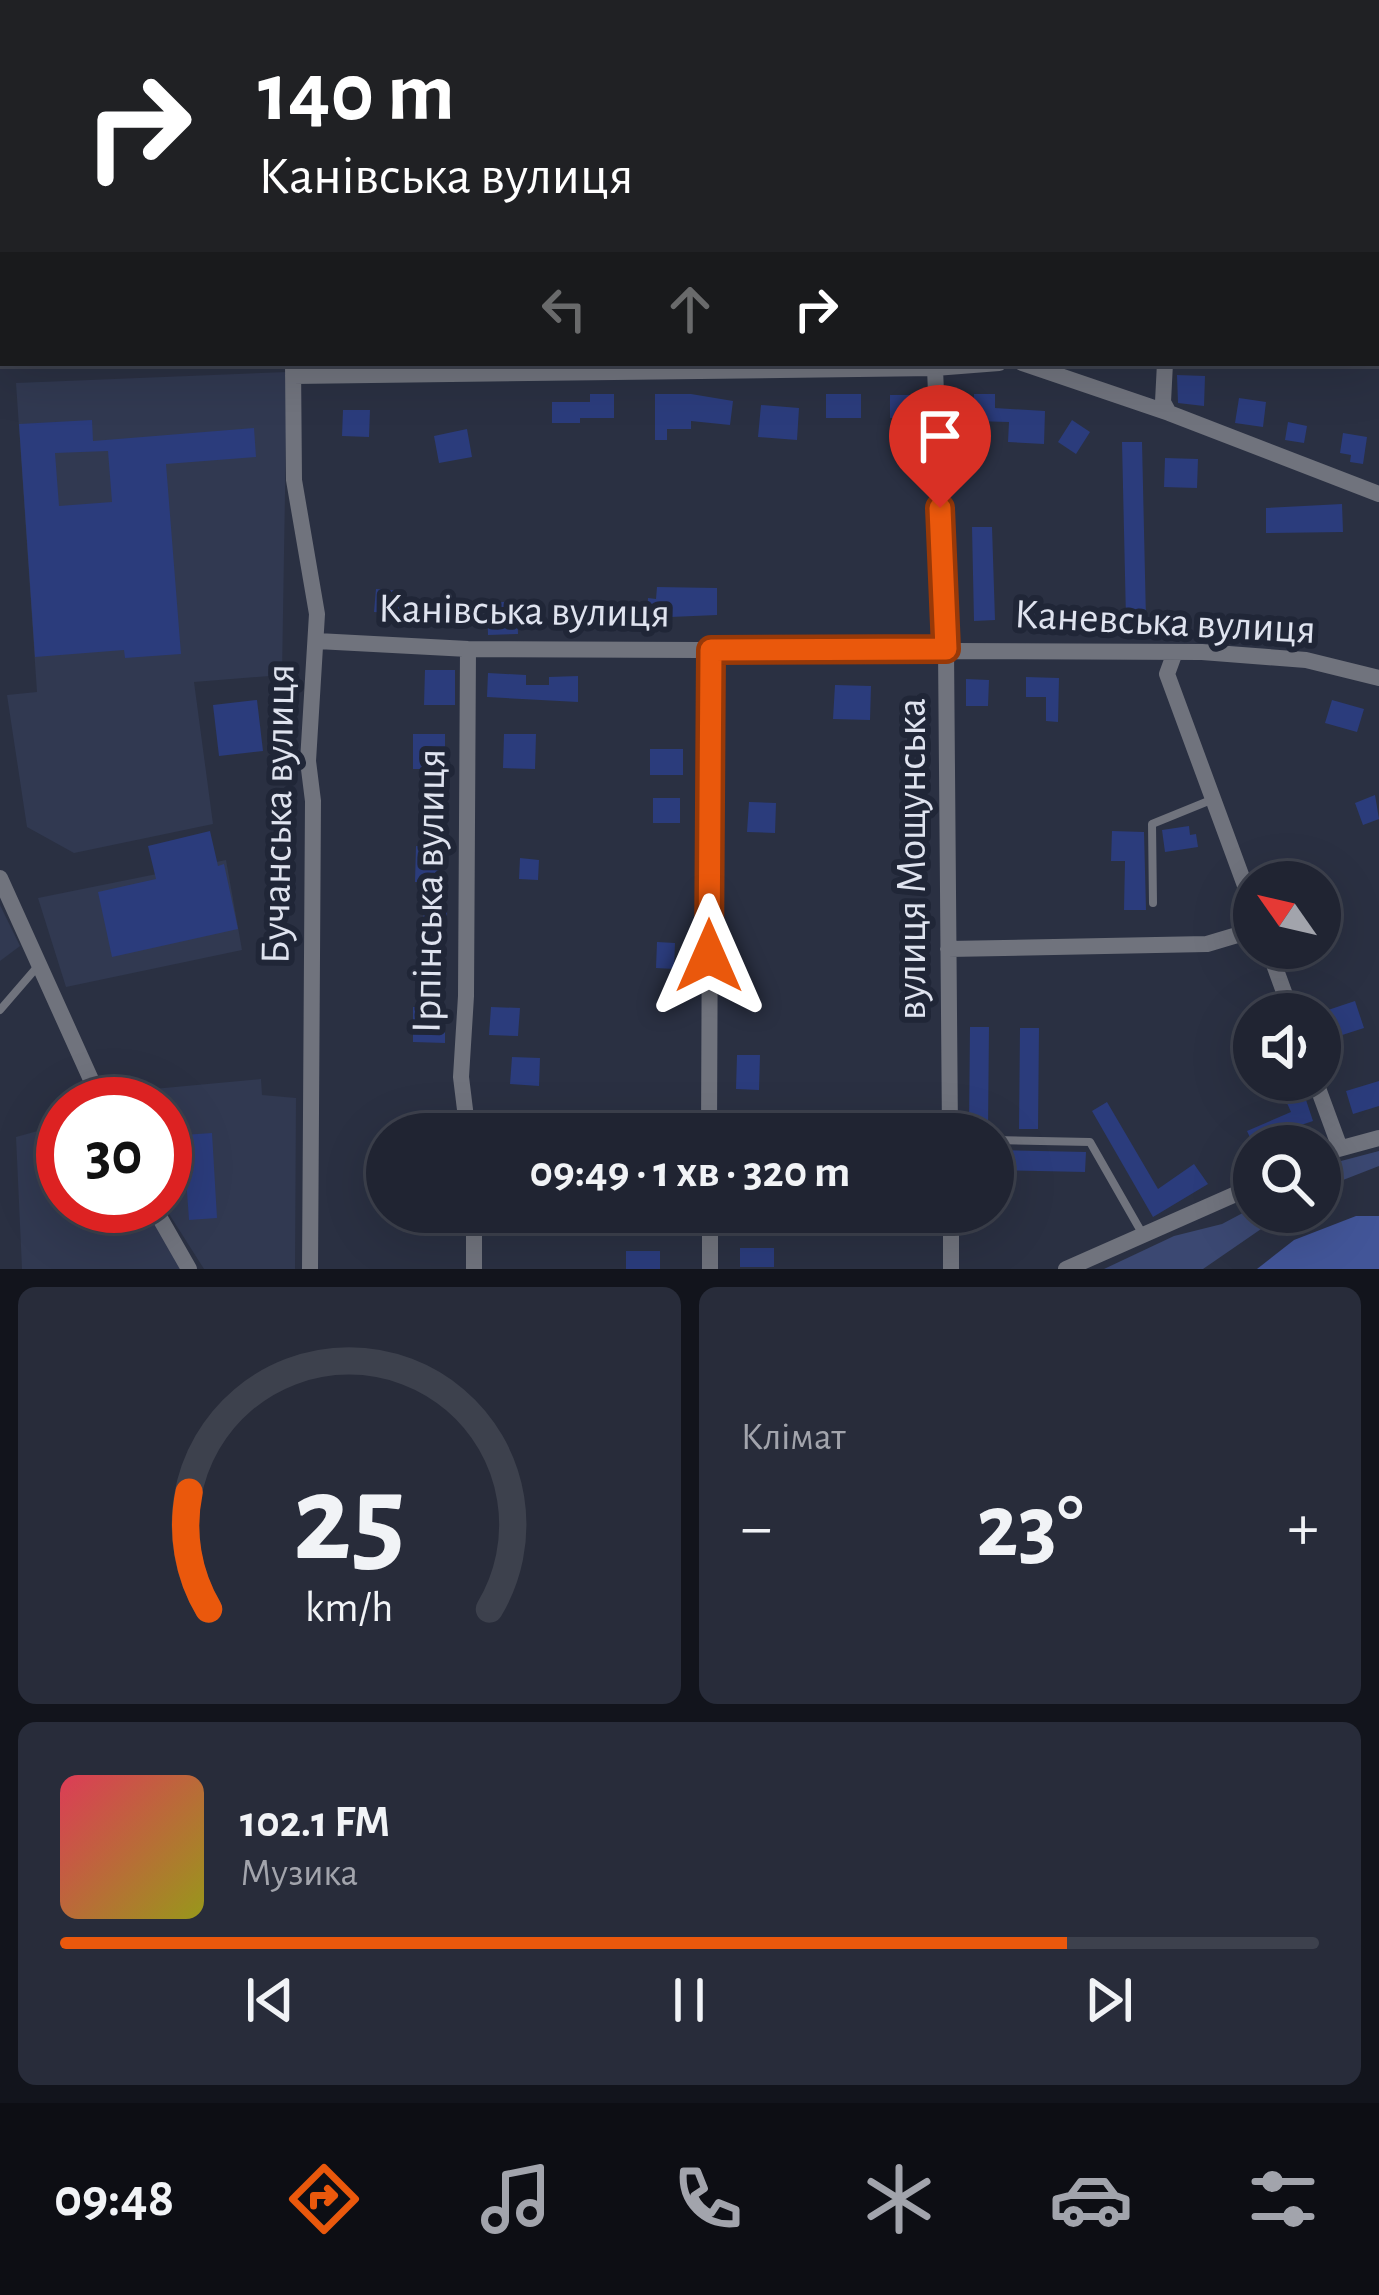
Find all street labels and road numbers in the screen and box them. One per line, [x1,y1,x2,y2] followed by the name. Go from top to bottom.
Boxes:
[378,587,670,635] street label: Канівська вулиця
[1013,593,1317,651] street label: Каневська вулиця
[254,663,302,965] street label: Бучанська вулиця
[891,698,933,1020] street label: вулиця Мощунська
[406,748,452,1034] street label: Ірпінська вулиця

